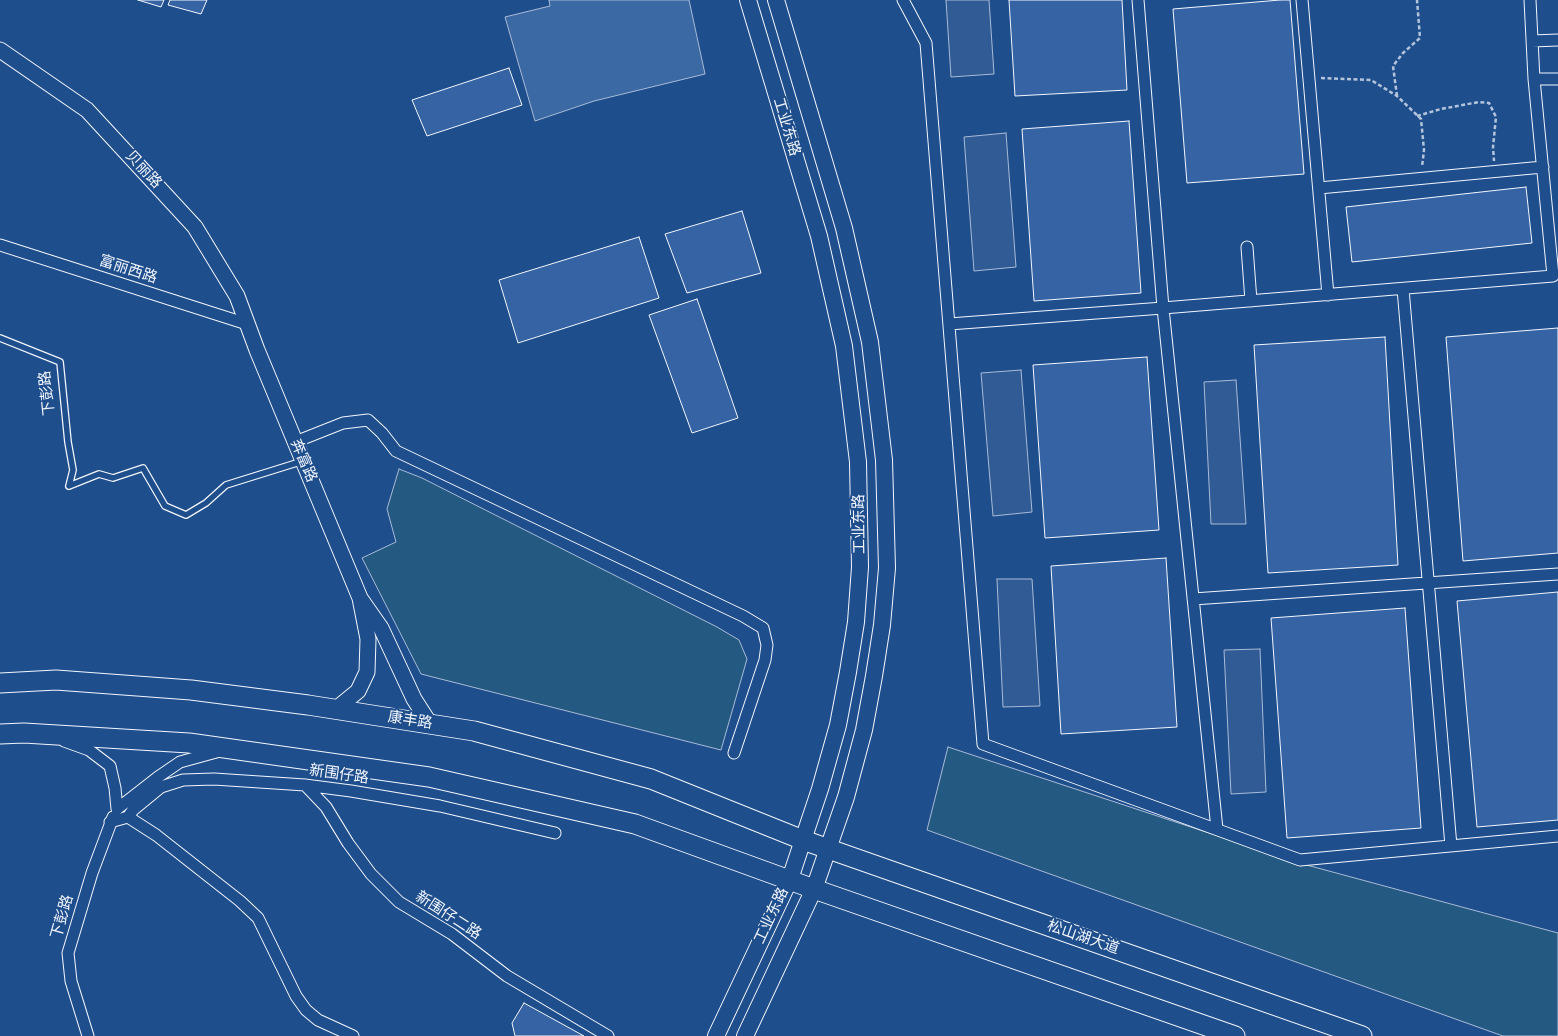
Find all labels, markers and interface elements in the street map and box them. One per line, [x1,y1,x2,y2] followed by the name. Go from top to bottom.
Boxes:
[769,96,803,158] street label: 工业东路
[121,147,165,193] street label: 贝丽路
[97,252,159,288] street label: 富丽西路
[37,370,59,416] street label: 下彭路
[286,437,320,485] street label: 奔富路
[850,494,870,554] street label: 工业东路
[386,709,434,733] street label: 康丰路
[308,762,370,788] street label: 新围仔路
[751,885,793,947] street label: 工业东路
[412,888,484,944] street label: 新围仔二路
[48,893,78,941] street label: 下彭路
[1045,917,1121,959] street label: 松山湖大道

